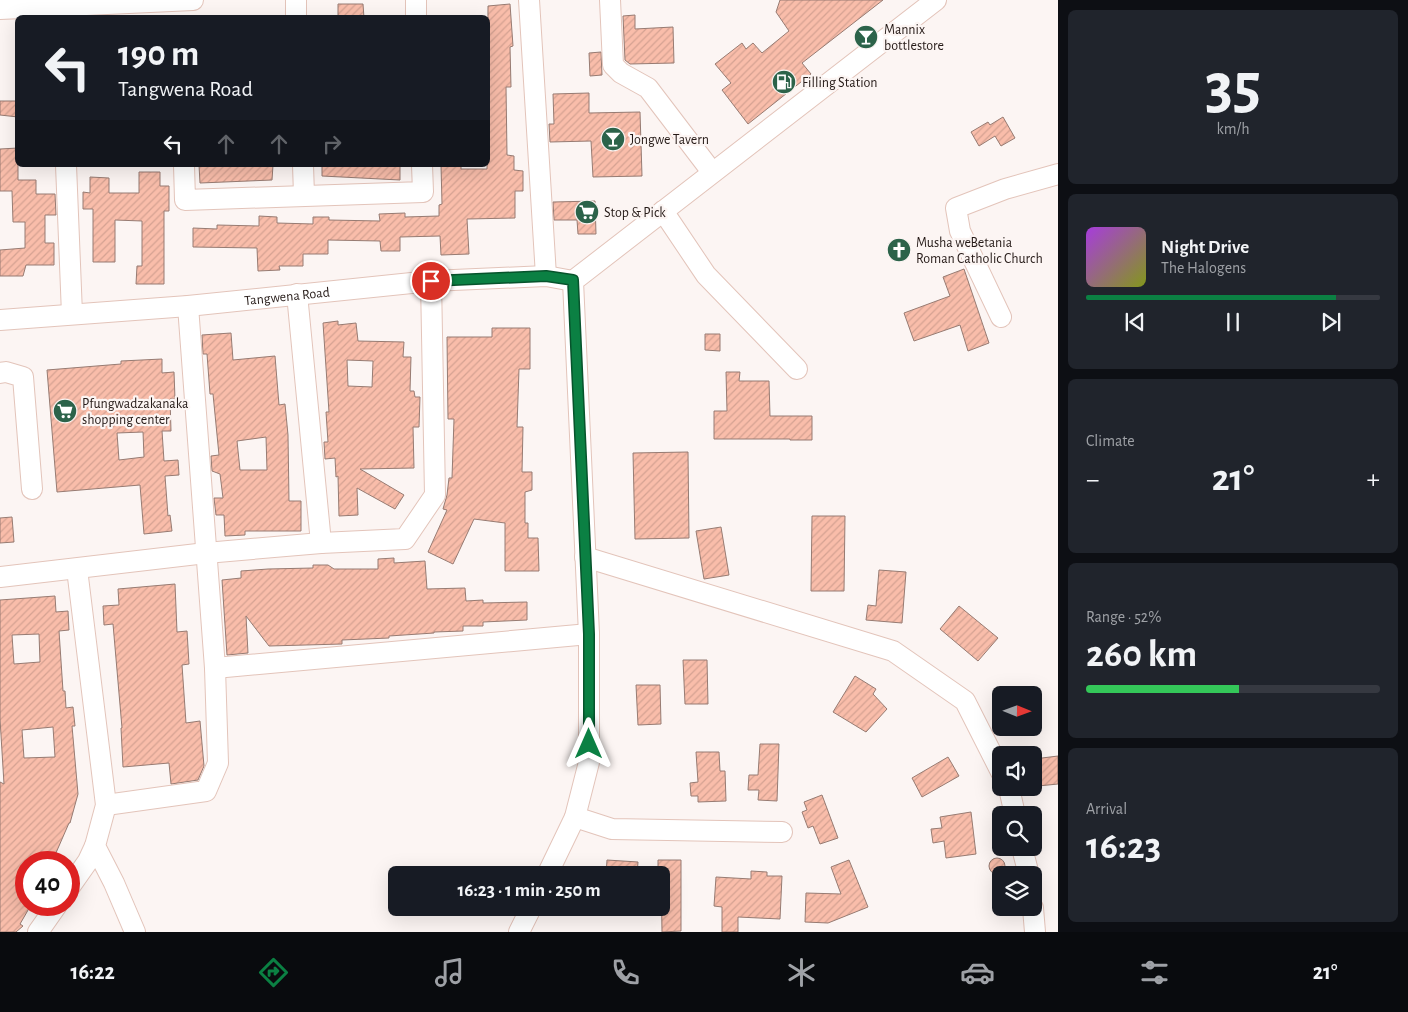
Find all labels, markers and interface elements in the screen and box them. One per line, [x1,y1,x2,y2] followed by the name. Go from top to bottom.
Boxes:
[884,23,944,53] place label: Mannix bottlestore
[853,24,879,50] bar icon: Mannix bottlestore
[35,35,100,100] icon: left
[118,37,199,72] text: 190 m
[1205,55,1261,120] text: 35
[771,69,797,95] fuel station icon: Filling Station
[802,76,877,90] place label: Filling Station
[118,78,253,100] text: Tangwena Road
[1216,121,1250,137] text: km/h
[600,126,626,152] bar icon: Jongwe Tavern
[159,130,187,158] icon: left
[212,130,240,158] icon: ahead
[265,130,293,158] icon: ahead
[318,130,346,158] icon: right
[630,133,709,147] place label: Jongwe Tavern
[574,199,600,225] supermarket icon: Stop & Pick
[604,206,666,220] place label: Stop & Pick
[916,236,1043,266] place label: Musha weBetania Roman Catholic Church
[886,237,912,263] church icon: Musha weBetania Roman Catholic Church
[1161,238,1249,257] text: Night Drive
[410,260,452,302] pin
[1161,260,1246,276] text: The Halogens
[417,267,445,295] icon: arrive
[244,285,331,308] street label: Tangwena Road
[1121,308,1149,336] icon: previous
[1219,308,1247,336] icon: pause
[1317,308,1345,336] icon: next
[82,397,189,427] place label: Pfungwadzakanaka shopping center
[52,398,78,424] supermarket icon: Pfungwadzakanaka shopping center
[1086,433,1135,449] text: Climate
[1212,460,1254,498] text: 21°
[1086,466,1099,494] text: −
[1367,466,1380,494] text: +
[1086,609,1161,625] text: Range · 52%
[1086,636,1197,674] text: 260 km
[992,686,1042,736] north arrow
[992,686,1042,916] map controls
[562,717,614,769] position arrow
[992,746,1042,796] button: sound
[1086,801,1127,817] text: Arrival
[992,806,1042,856] button: search
[1086,828,1161,866] text: 16:23
[15,851,80,916] speed limit sign: 40
[992,866,1042,916] button: layers
[458,881,601,900] text: 16:23 · 1 min · 250 m
[256,955,291,990] icon: directions
[432,955,467,990] icon: music
[608,955,643,990] icon: phone
[784,955,819,990] icon: climate
[960,955,995,990] icon: car
[1137,955,1172,990] icon: filters
[71,961,115,983] text: 16:22
[1313,961,1337,983] text: 21°

